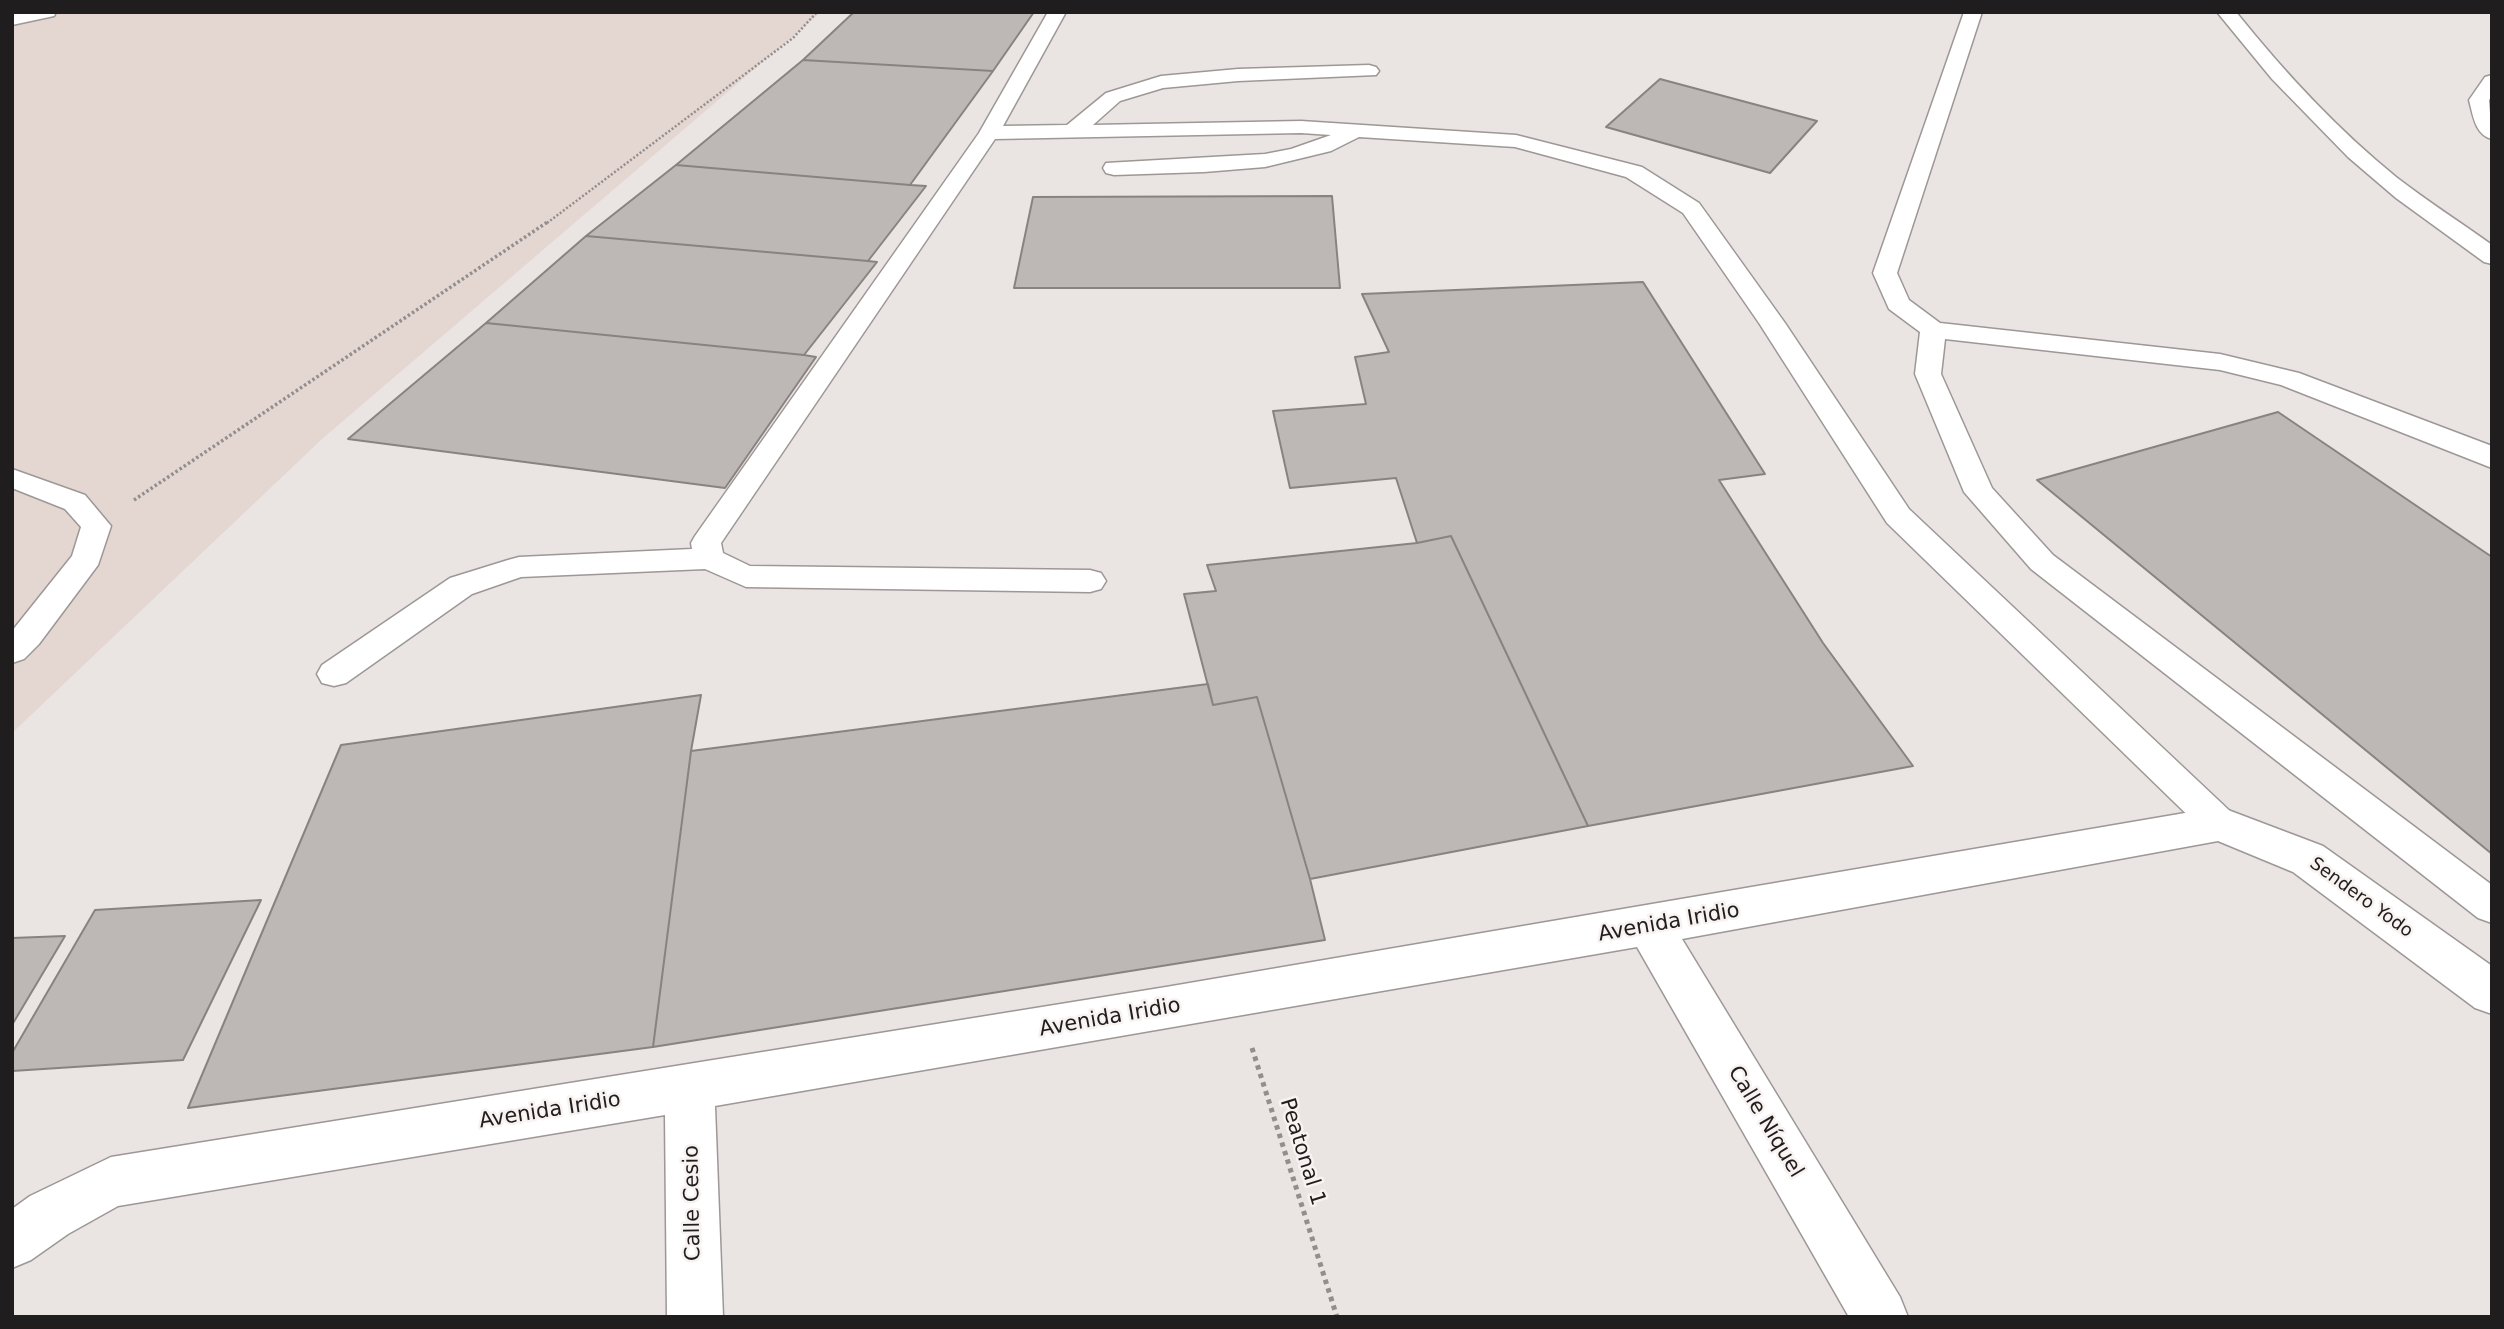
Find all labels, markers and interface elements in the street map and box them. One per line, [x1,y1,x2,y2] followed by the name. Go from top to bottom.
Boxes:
[2305,853,2417,943] street label: Sendero Yodo
[1596,898,1742,948] street label: Avenida Iridio
[1037,993,1183,1043] street label: Avenida Iridio
[1722,1062,1808,1182] street label: Calle Níquel
[477,1087,623,1135] street label: Avenida Iridio
[1274,1095,1330,1209] street label: Peatonal 1
[679,1145,707,1261] street label: Calle Cesio

